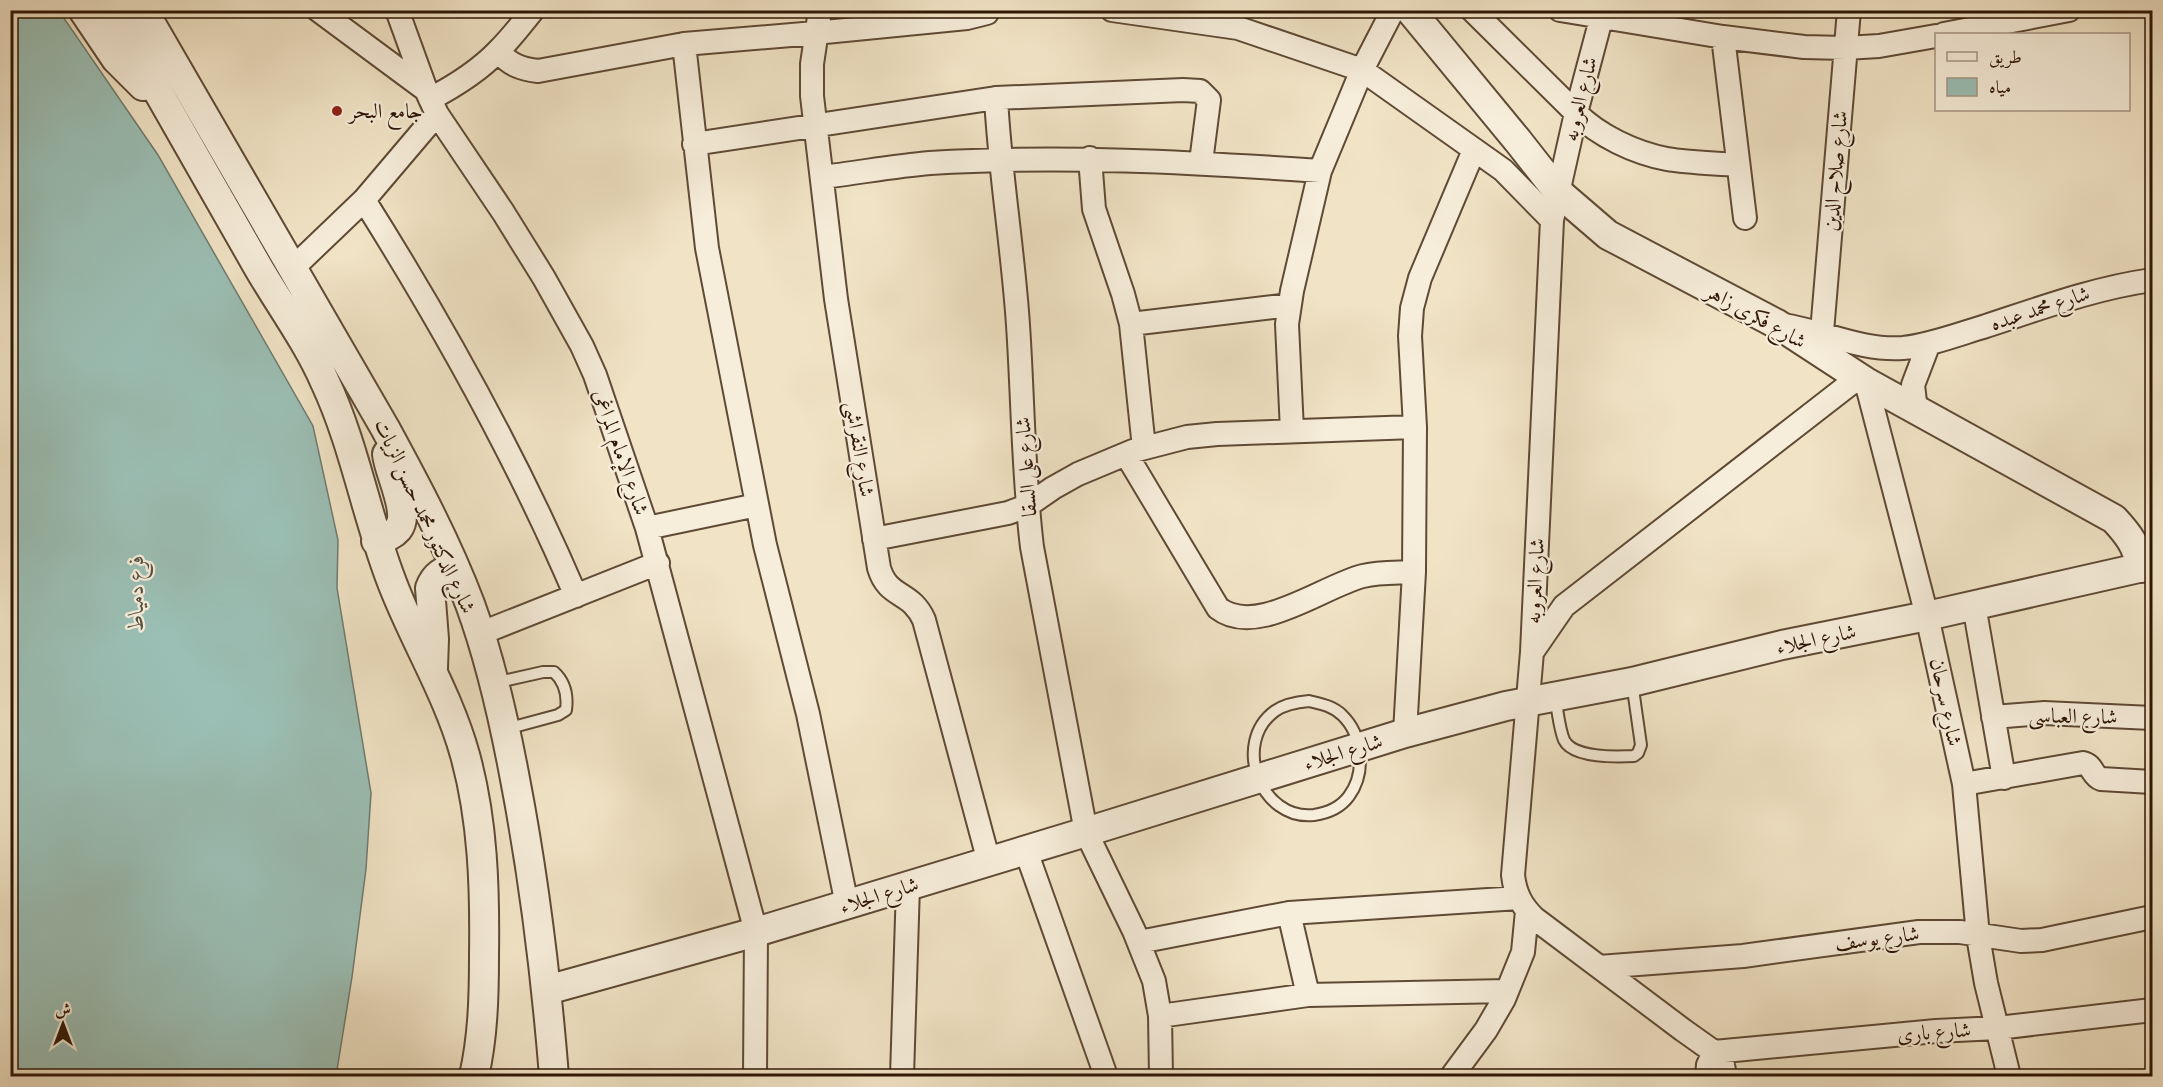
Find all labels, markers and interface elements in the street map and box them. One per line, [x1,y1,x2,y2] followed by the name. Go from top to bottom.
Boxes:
[1935,33,2130,111] legend
[1989,46,2022,69] text: طريق
[1558,54,1608,145] street label: شارع العروبه
[1989,76,2011,99] text: مياه
[347,99,423,130] place label: جامع البحر
[330,104,344,118] marker: جامع البحر
[1818,110,1859,233] street label: شارع صلاح الدين
[1697,278,1810,359] street label: شارع فكرى زاهر
[1987,281,2095,341] street label: شارع محمد عبده
[583,386,654,520] street label: شارع الإمام المراغى
[835,400,879,499] street label: شارع النقراشى
[364,415,481,620] street label: شارع الدكتور محمد حسن الزيات
[1011,416,1047,518] street label: شارع على السقا
[1521,537,1555,625] street label: شارع العروبه
[123,555,154,631] water label: فرع دمياط
[1774,619,1859,665] street label: شارع الجلاء
[1919,656,1967,749] street label: شارع سرحان
[2028,703,2118,735] street label: شارع العباسى
[1301,729,1387,781] street label: شارع الجلاء
[837,872,923,924] street label: شارع الجلاء
[1833,921,1921,961] street label: شارع يوسف
[33,994,93,1054] north arrow
[55,1000,71,1020] text: ش
[1896,1017,1972,1053] street label: شارع بارى

